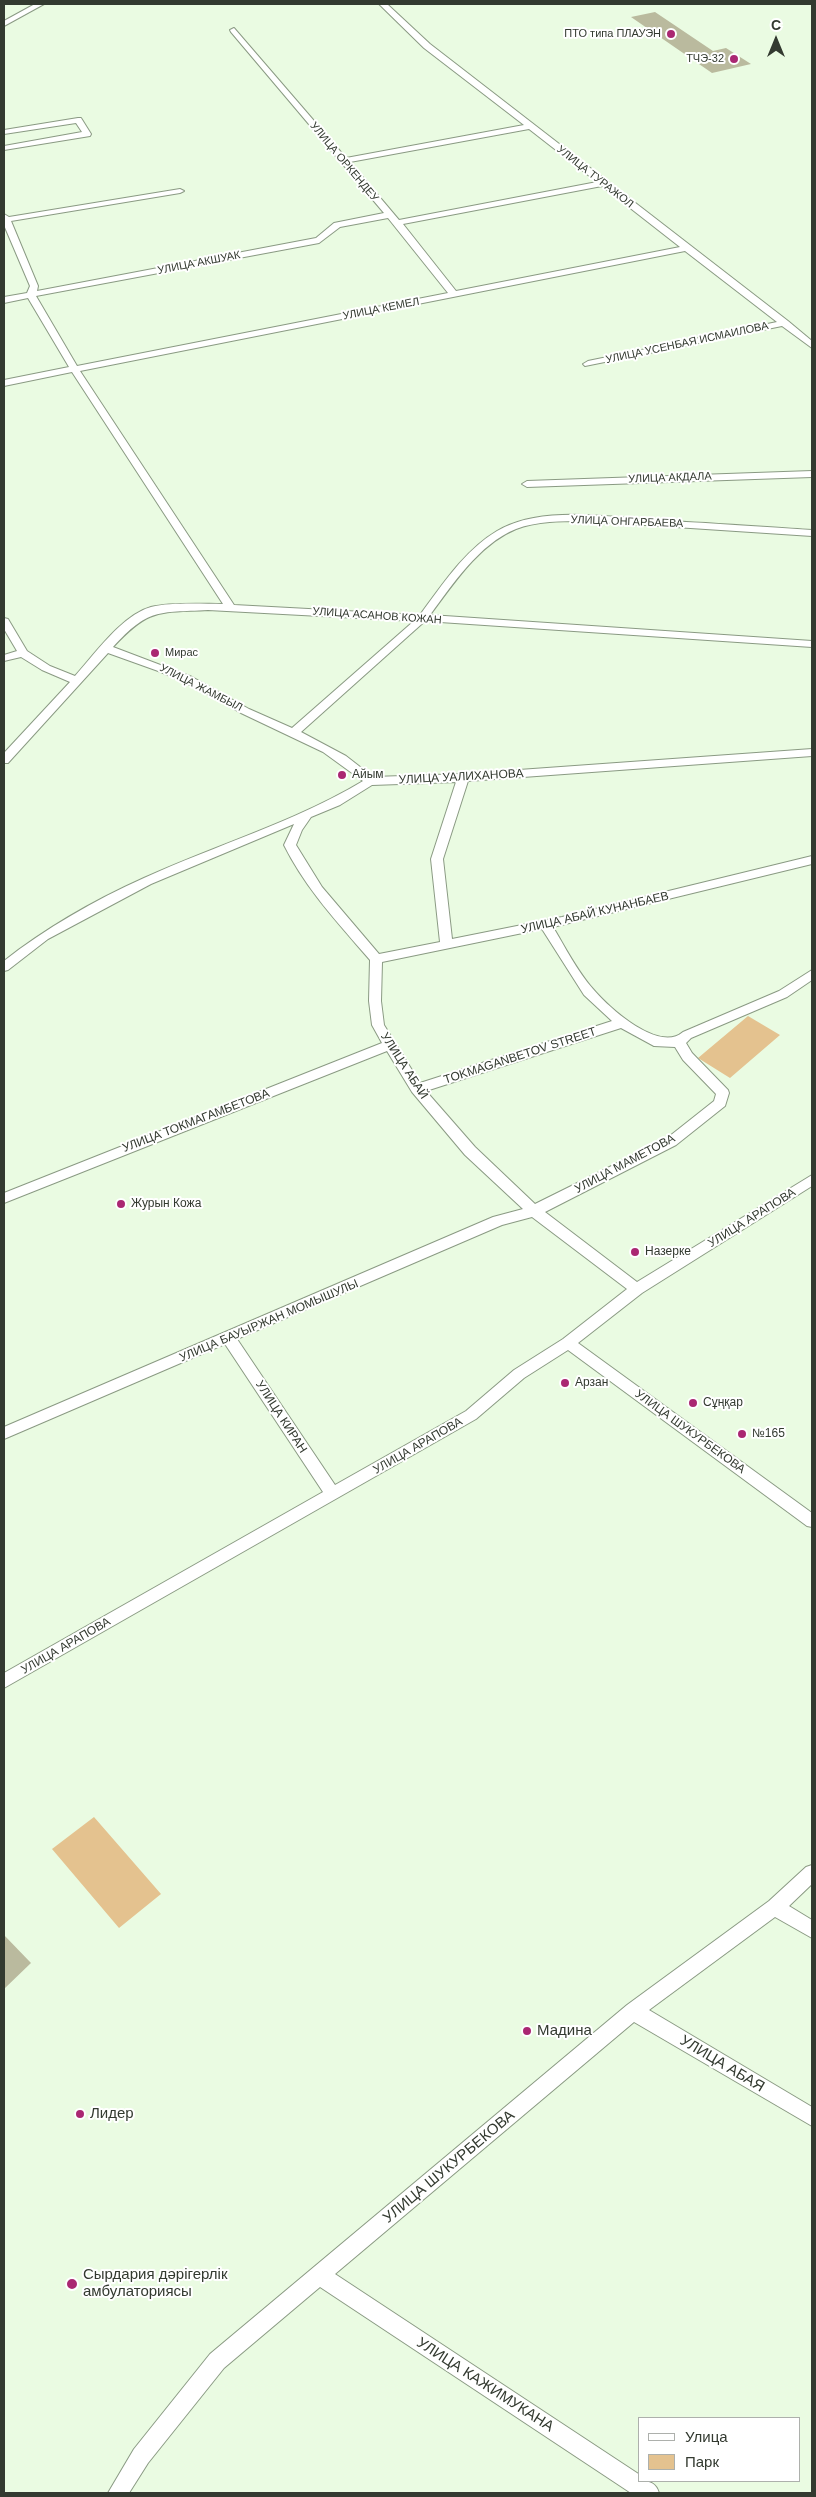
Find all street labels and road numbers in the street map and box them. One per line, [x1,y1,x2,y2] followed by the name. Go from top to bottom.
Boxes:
[307,120,381,204] street label: УЛИЦА ОРКЕНДЕУ
[554,143,636,211] street label: УЛИЦА ТУРАЖОЛ
[156,248,242,278] street label: УЛИЦА АКШУАК
[342,295,420,323] street label: УЛИЦА КЕМЕЛ
[604,319,770,367] street label: УЛИЦА УСЕНБАЯ ИСМАИЛОВА
[628,470,712,486] street label: УЛИЦА АКДАЛА
[570,513,684,531] street label: УЛИЦА ОНГАРБАЕВА
[312,605,442,627] street label: УЛИЦА АСАНОВ КОЖАН
[157,661,245,715] street label: УЛИЦА ЖАМБЫЛ
[398,767,524,787] street label: УЛИЦА УАЛИХАНОВА
[520,889,670,937] street label: УЛИЦА АБАЙ КУНАНБАЕВ
[442,1024,598,1088] street label: TOKMAGANBETOV STREET
[377,1030,431,1102] street label: УЛИЦА АБАЙ
[120,1086,272,1156] street label: УЛИЦА ТОКМАГАМБЕТОВА
[572,1131,678,1197] street label: УЛИЦА МАМЕТОВА
[706,1185,798,1251] street label: УЛИЦА АРАПОВА
[177,1277,361,1365] street label: УЛИЦА БАУЫРЖАН МОМЫШУЛЫ
[252,1378,310,1456] street label: УЛИЦА КИРАН
[632,1387,748,1477] street label: УЛИЦА ШУКУРБЕКОВА
[371,1415,465,1477] street label: УЛИЦА АРАПОВА
[19,1615,113,1677] street label: УЛИЦА АРАПОВА
[677,2032,767,2096] street label: УЛИЦА АБАЯ
[380,2107,518,2227] street label: УЛИЦА ШУКУРБЕКОВА
[413,2334,557,2436] street label: УЛИЦА КАЖИМУКАНА

